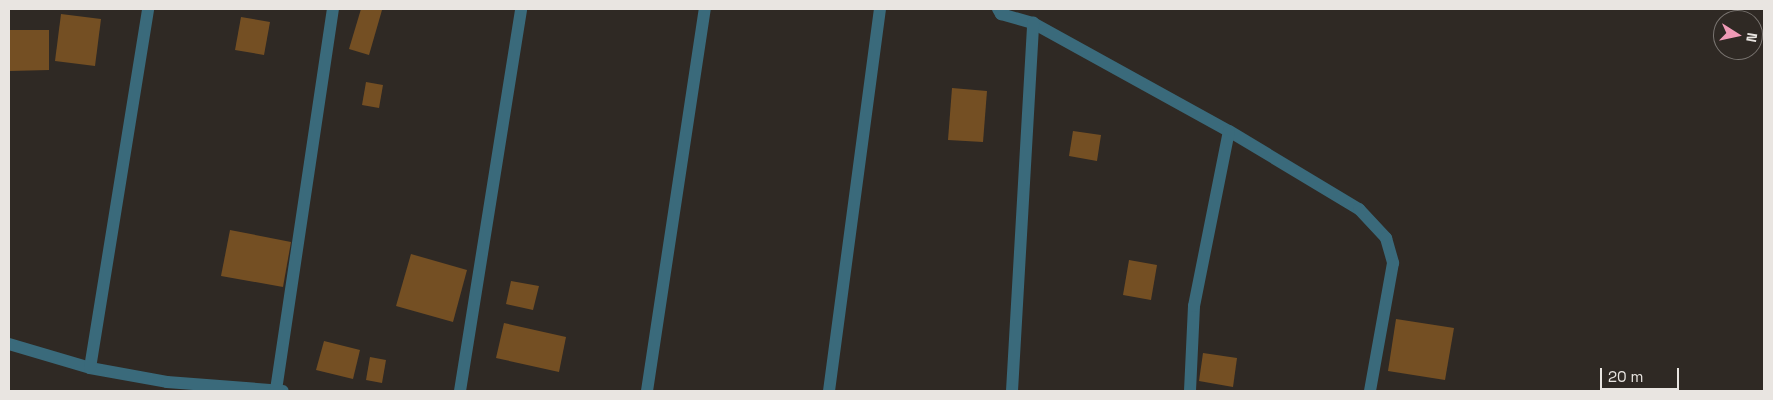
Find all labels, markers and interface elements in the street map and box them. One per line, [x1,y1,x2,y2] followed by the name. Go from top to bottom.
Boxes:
[1713,10,1763,60] north arrow
[1742,31,1761,44] text: N
[1603,358,1682,390] scale bar
[1608,367,1643,386] text: 20 m

